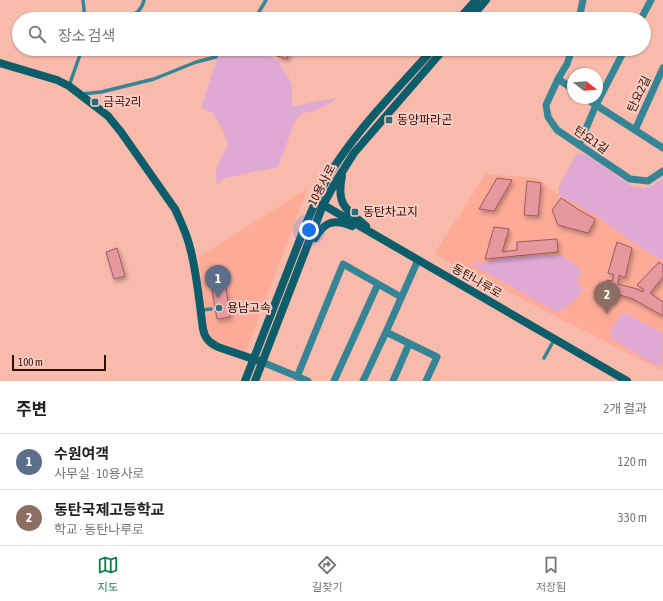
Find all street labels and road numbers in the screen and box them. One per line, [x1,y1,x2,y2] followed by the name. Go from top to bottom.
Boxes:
[624,73,654,115] street label: 탄요2길
[571,123,611,157] street label: 탄요1길
[305,162,339,208] street label: 10용사로
[450,261,504,301] street label: 동탄나루로

